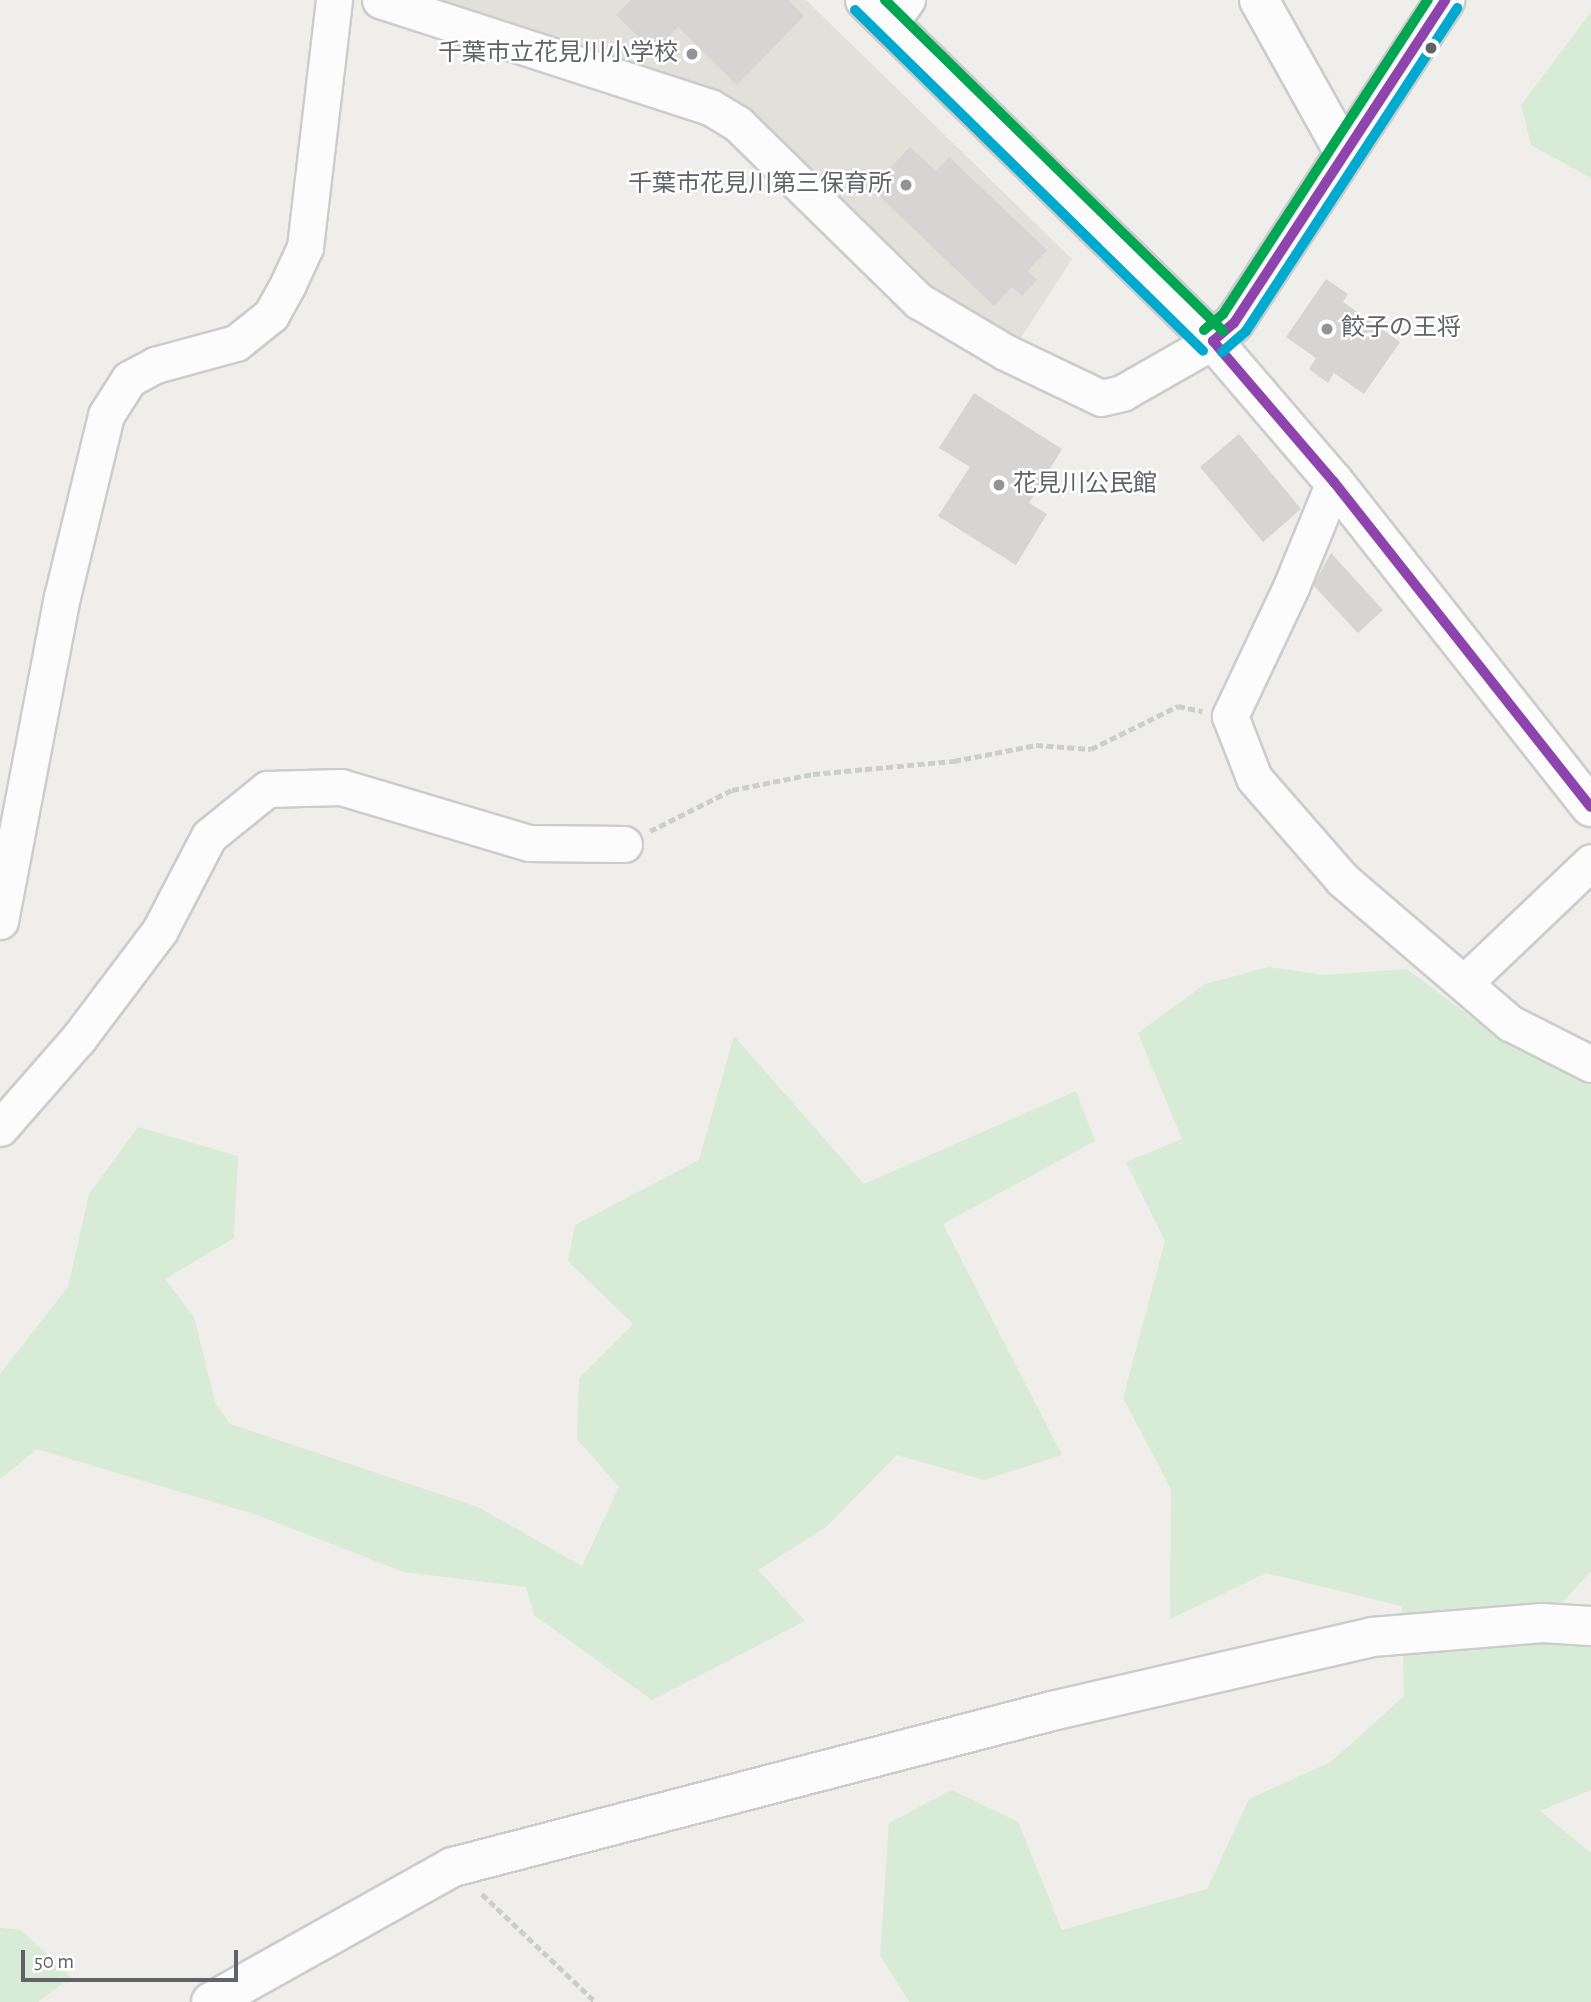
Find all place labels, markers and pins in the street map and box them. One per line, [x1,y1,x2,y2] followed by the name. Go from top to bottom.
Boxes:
[438,40,678,68] place label: 千葉市立花見川小学校
[1424,41,1438,55] unlabelled marker
[684,46,700,62] marker: 千葉市立花見川小学校
[628,171,892,199] place label: 千葉市花見川第三保育所
[898,177,914,193] marker: 千葉市花見川第三保育所
[1341,315,1461,343] place label: 餃子の王将
[1319,321,1335,337] marker: 餃子の王将
[1013,471,1157,499] place label: 花見川公民館
[991,477,1007,493] marker: 花見川公民館

